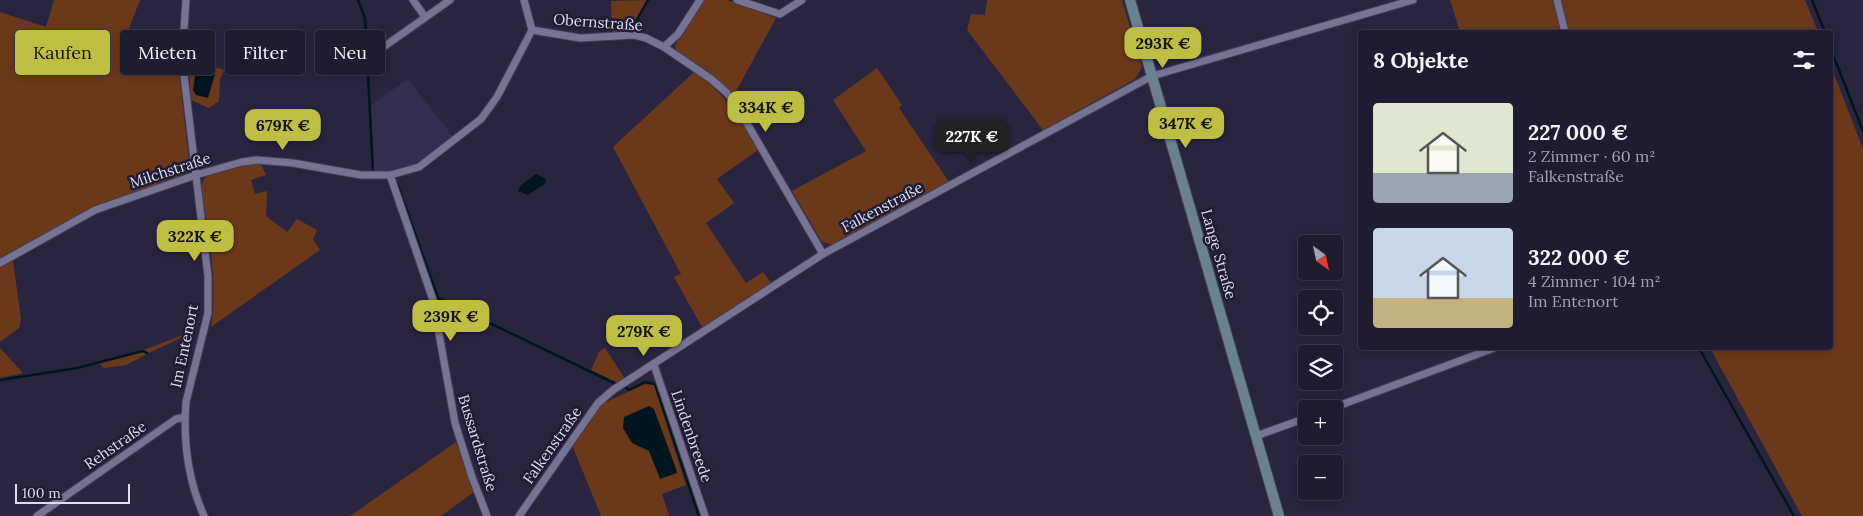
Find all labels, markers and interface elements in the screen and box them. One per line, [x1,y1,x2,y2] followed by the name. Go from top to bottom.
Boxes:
[553,9,643,35] street label: Obernstraße
[1122,27,1204,69] pin: 293K €
[15,30,110,75] chip: Kaufen
[120,30,215,75] chip: Mieten
[225,30,305,75] chip: Filter
[315,30,385,75] chip: Neu
[1135,33,1191,53] text: 293K €
[1790,46,1818,74] icon: filters
[1373,47,1469,74] text: 8 Objekte
[725,90,807,133] pin: 334K €
[738,97,794,117] text: 334K €
[1145,106,1227,149] pin: 347K €
[242,108,324,151] pin: 679K €
[1159,113,1213,133] text: 347K €
[256,115,310,135] text: 679K €
[1528,119,1628,146] text: 227 000 €
[931,120,1013,162] pin: 227K €
[1413,123,1473,183] icon: home
[945,126,999,146] text: 227K €
[1528,146,1655,166] text: 2 Zimmer · 60 m²
[127,148,213,192] street label: Milchstraße
[1528,166,1624,186] text: Falkenstraße
[838,178,926,236] street label: Falkenstraße
[1197,207,1241,301] street label: Lange Straße
[154,220,236,262] pin: 322K €
[168,226,222,246] text: 322K €
[1298,235,1342,280] north arrow
[1298,235,1343,500] map controls
[1528,244,1630,271] text: 322 000 €
[1413,248,1473,308] icon: home
[1528,271,1661,291] text: 4 Zimmer · 104 m²
[1298,290,1343,335] button: locate
[1528,291,1618,311] text: Im Entenort
[410,300,492,342] pin: 239K €
[166,302,202,389] street label: Im Entenort
[423,306,479,326] text: 239K €
[603,314,685,357] pin: 279K €
[617,321,671,341] text: 279K €
[1298,345,1343,390] button: layers
[667,387,717,485] street label: Lindenbreede
[454,392,502,494] street label: Bussardstraße
[1298,400,1343,445] button: +
[518,403,586,487] street label: Falkenstraße
[80,417,150,473] street label: Rehstraße
[1298,455,1343,500] button: −
[15,481,130,504] scale bar
[22,484,61,502] text: 100 m

